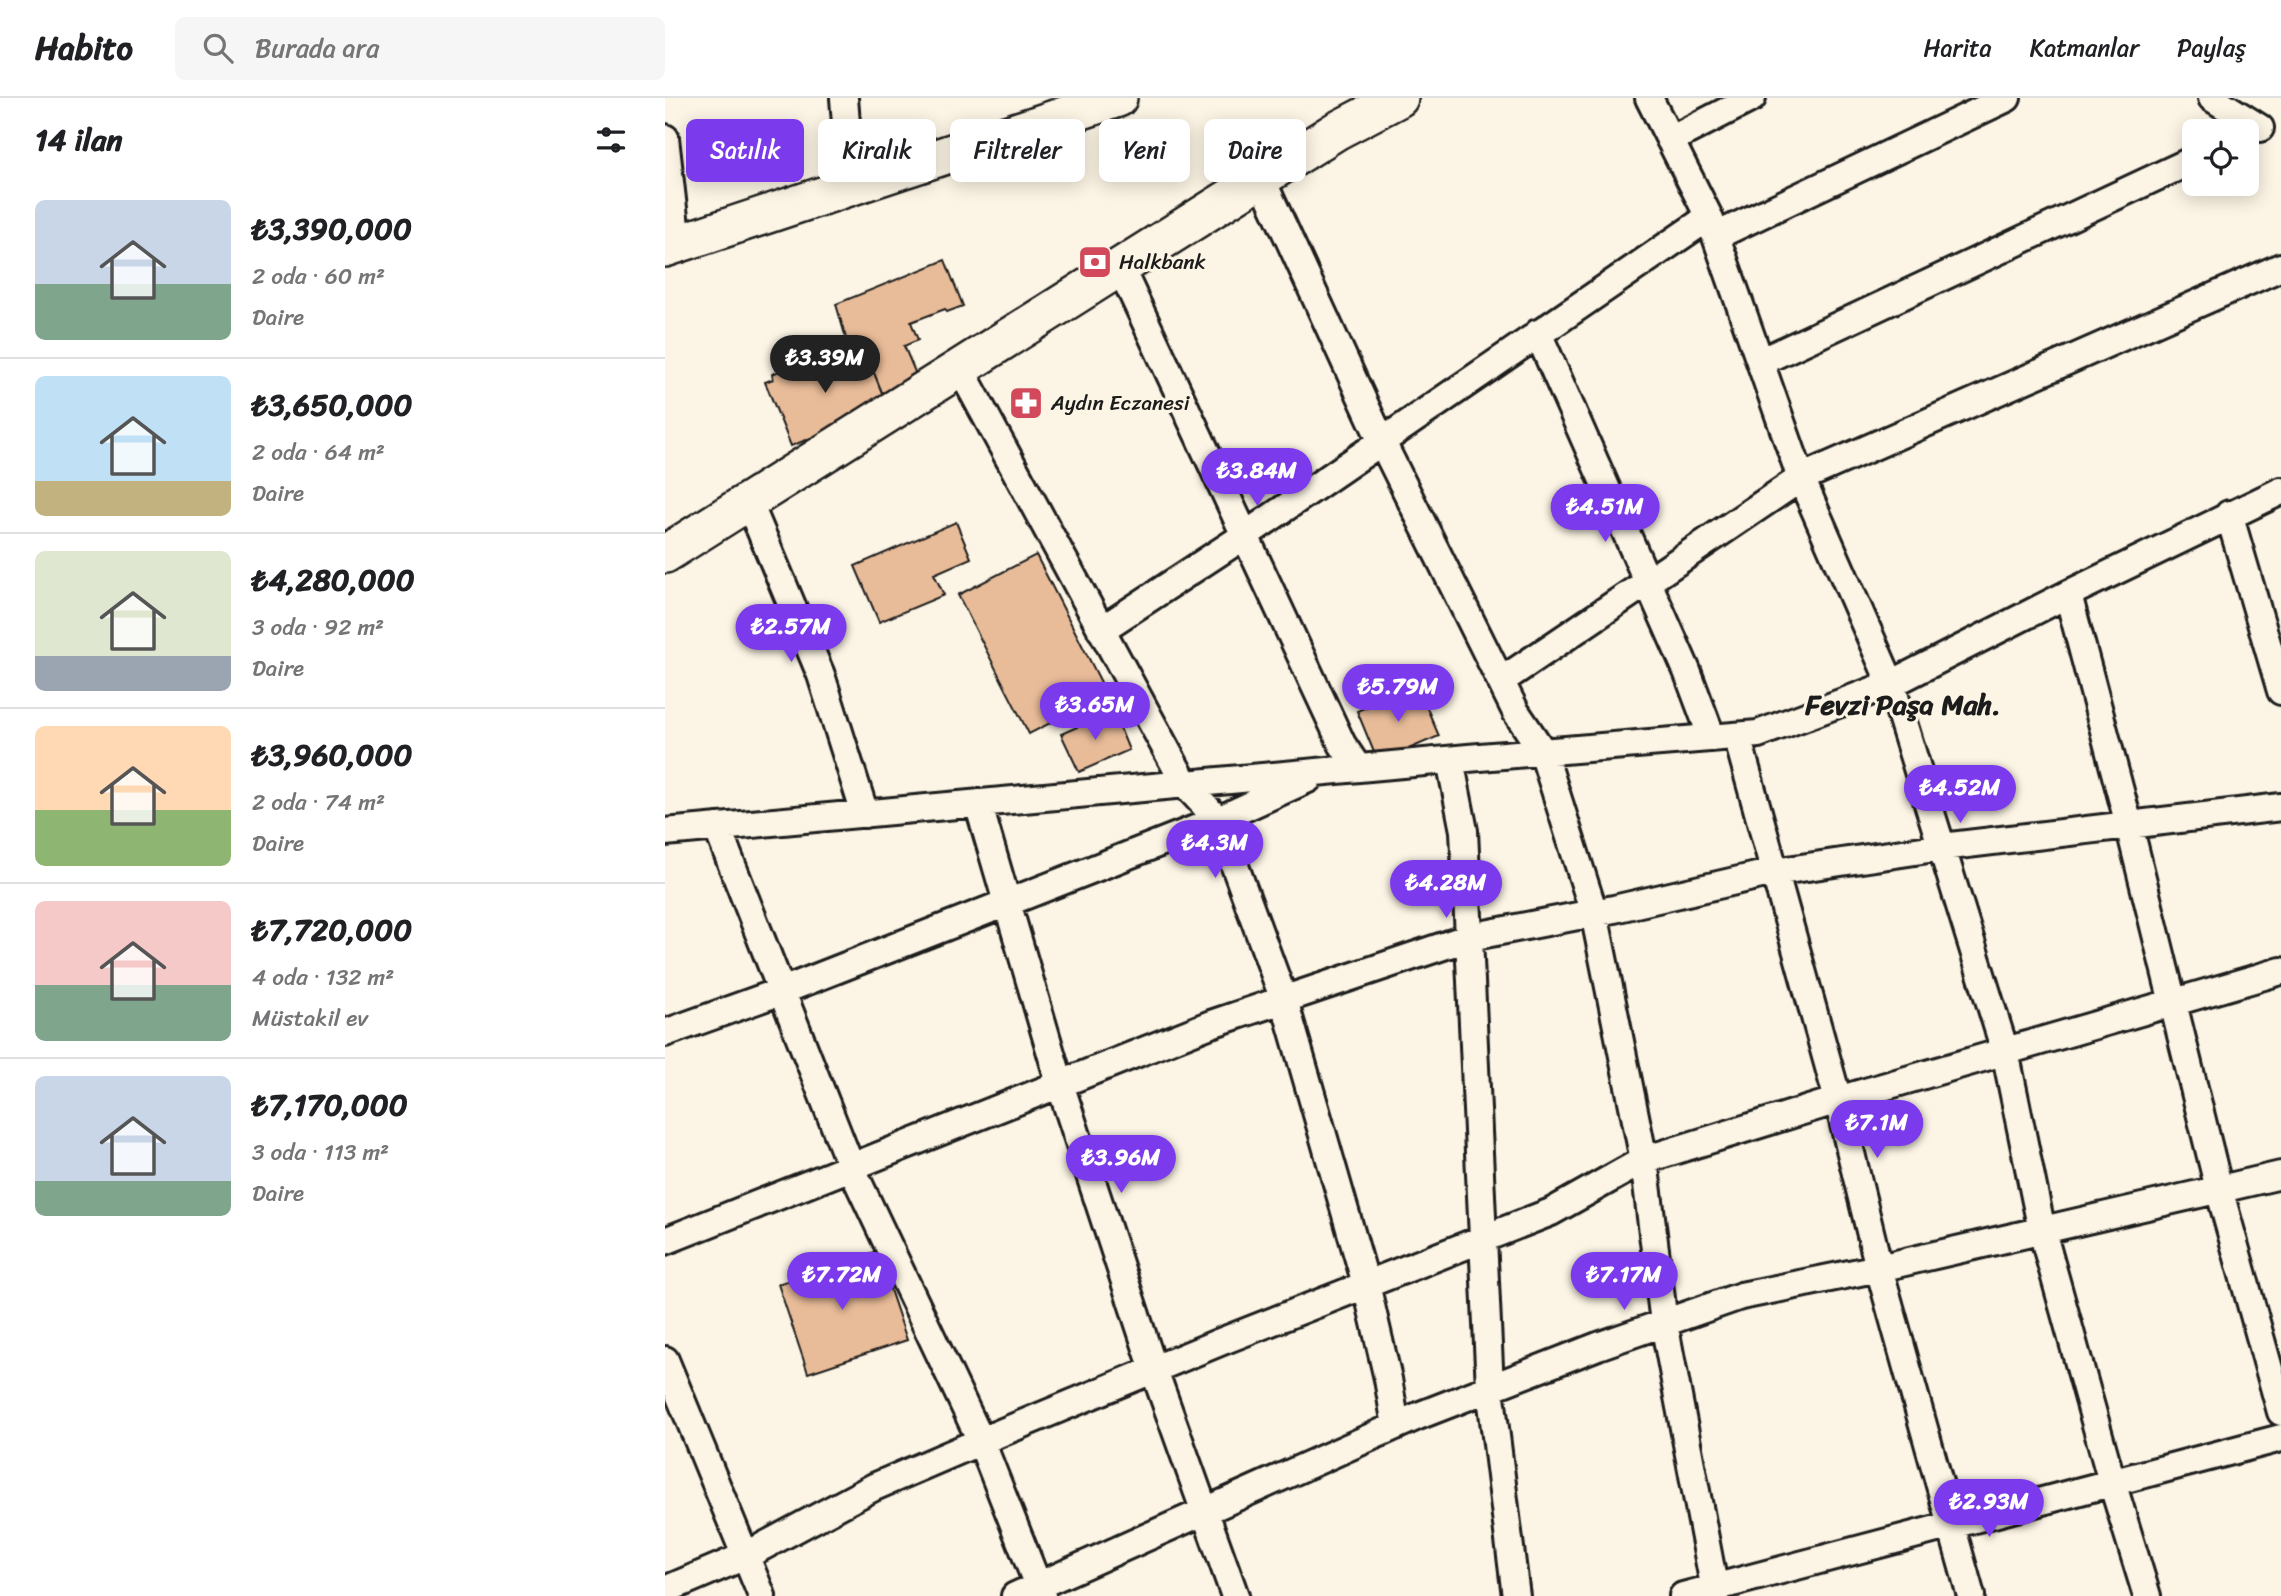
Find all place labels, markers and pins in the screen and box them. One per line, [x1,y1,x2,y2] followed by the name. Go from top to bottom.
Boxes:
[1076,243,1114,281] bank icon: Halkbank
[1119,243,1206,281] place label: Halkbank
[768,336,882,395] pin: ₺3.39M
[1007,384,1045,422] pharmacy icon: Aydın Eczanesi
[1050,384,1191,422] place label: Aydın Eczanesi
[1200,448,1314,508] pin: ₺3.84M
[1548,484,1662,544] pin: ₺4.51M
[734,604,848,664] pin: ₺2.57M
[1341,664,1455,724] pin: ₺5.79M
[1038,682,1152,742] pin: ₺3.65M
[1903,766,2017,825] pin: ₺4.52M
[1166,820,1264,880] pin: ₺4.3M
[1389,860,1503,920] pin: ₺4.28M
[1828,1100,1926,1160] pin: ₺7.1M
[1064,1136,1178,1195] pin: ₺3.96M
[785,1252,899,1312] pin: ₺7.72M
[1567,1252,1681,1312] pin: ₺7.17M
[1932,1480,2046,1539] pin: ₺2.93M

